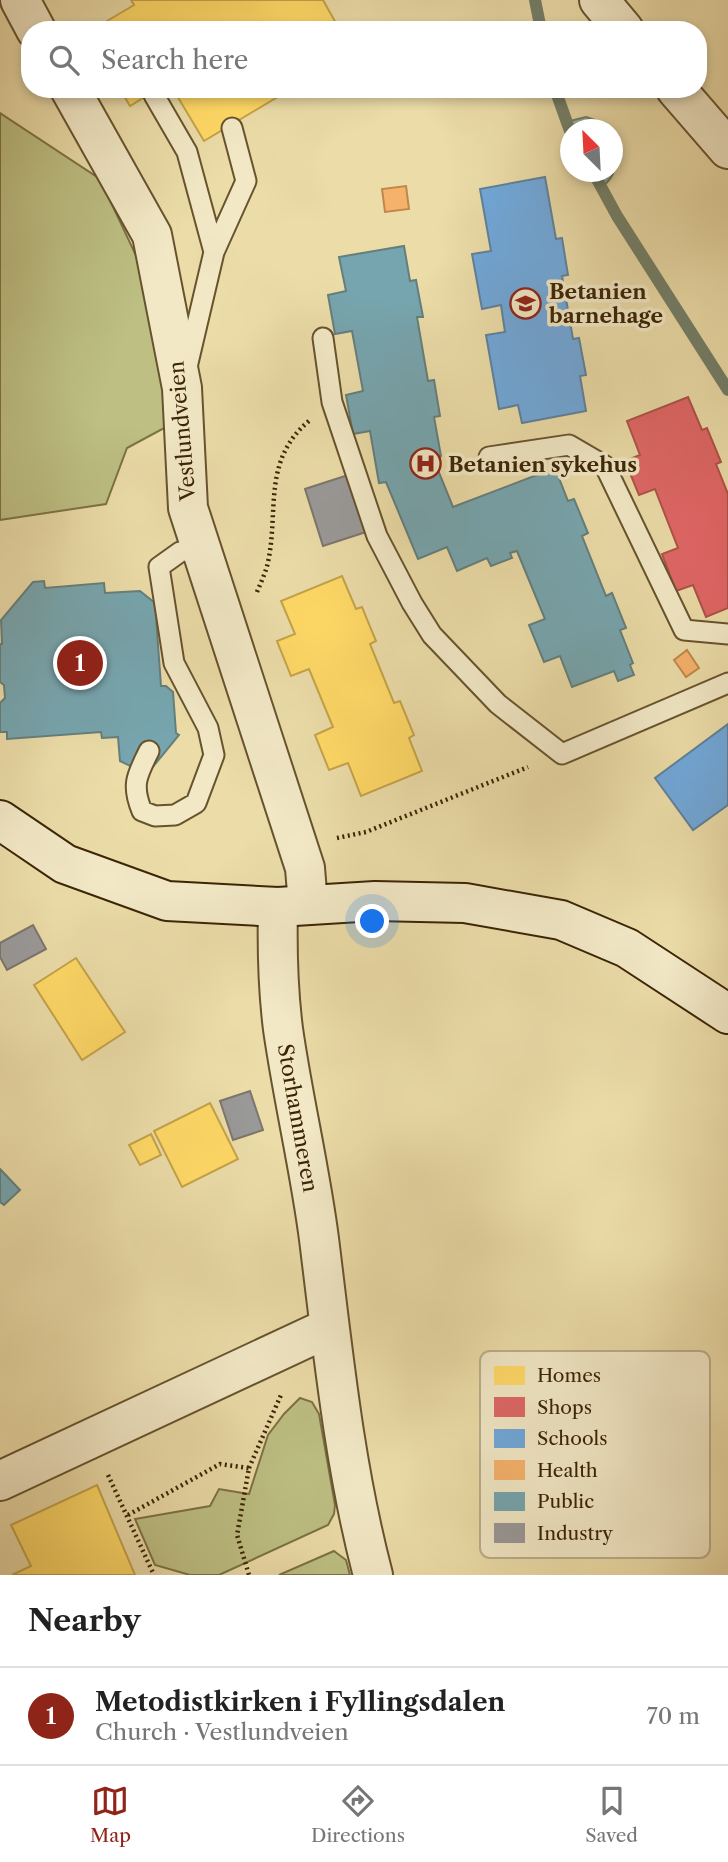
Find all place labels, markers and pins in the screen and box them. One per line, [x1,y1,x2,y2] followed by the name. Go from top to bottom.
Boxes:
[548,279,663,328] place label: Betanien barnehage
[509,286,543,320] school or university icon: Betanien barnehage
[408,447,442,481] hospital icon: Betanien sykehus
[448,452,637,477] place label: Betanien sykehus
[57,637,103,689] pin: 1

